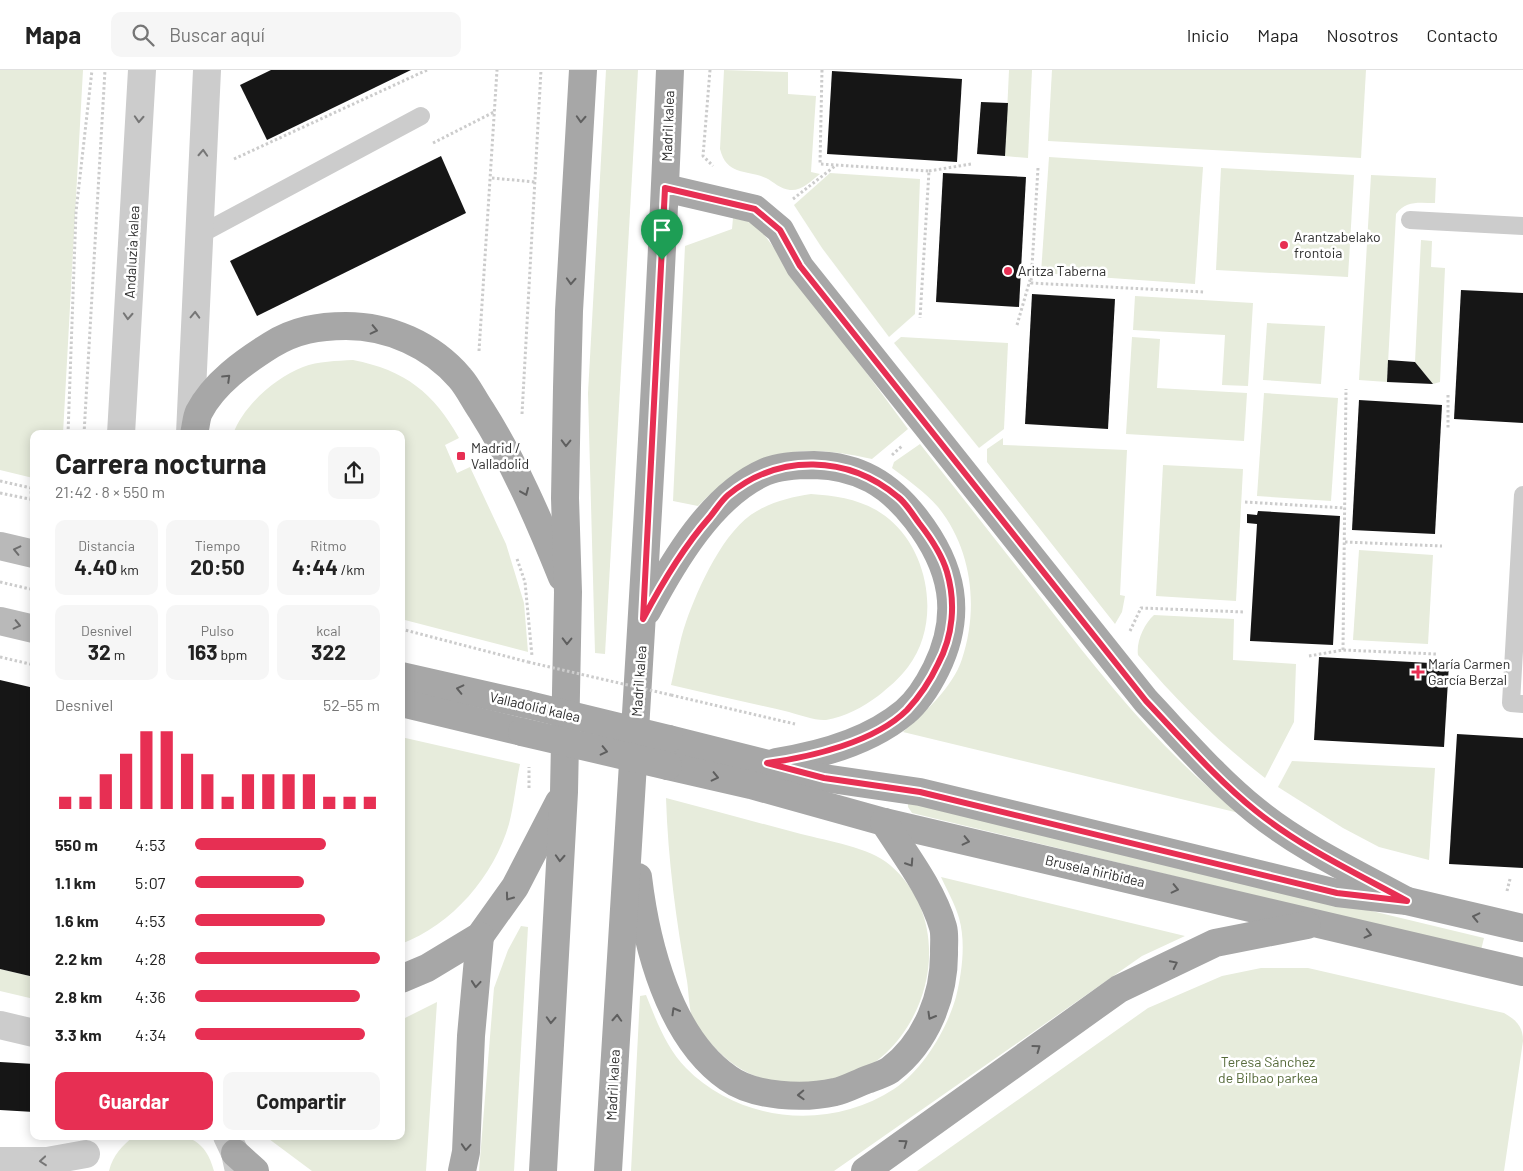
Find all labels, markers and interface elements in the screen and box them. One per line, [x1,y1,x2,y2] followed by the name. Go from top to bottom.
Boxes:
[111,12,461,57] search box
[25,20,81,49] text: Mapa
[129,21,157,49] icon: search
[169,23,265,46] text: Buscar aquí
[1187,24,1229,46] text: Inicio
[1257,24,1299,46] text: Mapa
[1327,24,1398,46] text: Nosotros
[1426,24,1498,46] text: Contacto
[658,90,677,162] street label: Madril kalea
[134,115,145,123] one-way arrow
[575,115,586,123] one-way arrow
[197,149,208,157] one-way arrow
[121,205,142,299] street label: Andaluzia kalea
[641,209,683,260] pin
[648,216,676,244] icon: arrive
[1294,228,1381,261] place label: Arantzabelako frontoia
[1278,239,1290,251] marker: Arantzabelako frontoia
[1018,262,1106,279] place label: Aritza Taberna
[1002,265,1014,277] marker: Aritza Taberna
[565,277,576,285] one-way arrow
[190,311,201,319] one-way arrow
[122,312,133,320] one-way arrow
[369,324,378,334] one-way arrow
[221,375,230,384] one-way arrow
[471,439,529,472] place label: Madrid / Valladolid
[561,440,571,448] one-way arrow
[55,446,267,480] text: Carrera nocturna
[328,447,380,499] button: share
[455,450,467,462] marker: Madrid / Valladolid
[55,482,165,501] text: 21:42 · 8 × 550 m
[518,487,529,496] one-way arrow
[78,537,135,554] text: Distancia
[195,537,240,554] text: Tiempo
[310,537,347,554] text: Ritmo
[12,545,21,556] one-way arrow
[74,554,117,579] text: 4.40
[190,554,245,579] text: 20:50
[292,554,338,579] text: 4:44
[117,561,139,578] text: km
[338,561,365,578] text: /km
[12,619,21,630] one-way arrow
[81,622,132,639] text: Desnivel
[201,622,234,639] text: Pulso
[316,622,341,639] text: kcal
[562,638,572,645] one-way arrow
[88,639,111,664] text: 32
[188,639,218,664] text: 163
[311,639,346,664] text: 322
[628,645,649,717] street label: Madril kalea
[111,646,125,663] text: m
[218,646,247,663] text: bpm
[1428,655,1510,688] place label: María Carmen García Berzal
[1412,666,1424,678] marker: María Carmen García Berzal
[455,684,464,695] one-way arrow
[488,688,582,725] street label: Valladolid kalea
[55,695,113,714] text: Desnivel
[323,695,380,714] text: 52–55 m
[600,745,609,756] one-way arrow
[711,771,719,782] one-way arrow
[55,835,98,854] text: 550 m
[135,835,166,854] text: 4:53
[961,835,970,846] one-way arrow
[1044,851,1147,890] street label: Brusela hiribidea
[555,854,566,862] one-way arrow
[904,858,914,867] one-way arrow
[55,873,96,892] text: 1.1 km
[135,873,165,892] text: 5:07
[1171,883,1180,894] one-way arrow
[506,891,514,900] one-way arrow
[55,911,99,930] text: 1.6 km
[135,911,166,930] text: 4:53
[1471,912,1480,923] one-way arrow
[1363,928,1372,939] one-way arrow
[55,949,102,968] text: 2.2 km
[135,949,166,968] text: 4:28
[1169,960,1178,970] one-way arrow
[470,981,481,989] one-way arrow
[55,987,102,1006] text: 2.8 km
[135,987,166,1006] text: 4:36
[672,1007,682,1016] one-way arrow
[928,1010,938,1019] one-way arrow
[612,1013,623,1021] one-way arrow
[546,1016,557,1024] one-way arrow
[55,1025,102,1044] text: 3.3 km
[135,1025,166,1044] text: 4:34
[1031,1045,1040,1054] one-way arrow
[602,1049,623,1121] street label: Madril kalea
[1218,1053,1318,1086] park label: Teresa Sánchez de Bilbao parkea
[55,1072,213,1130] button: Guardar
[223,1072,380,1130] button: Compartir
[797,1090,804,1100] one-way arrow
[898,1140,908,1149] one-way arrow
[461,1143,472,1151] one-way arrow
[39,1155,47,1166] one-way arrow

